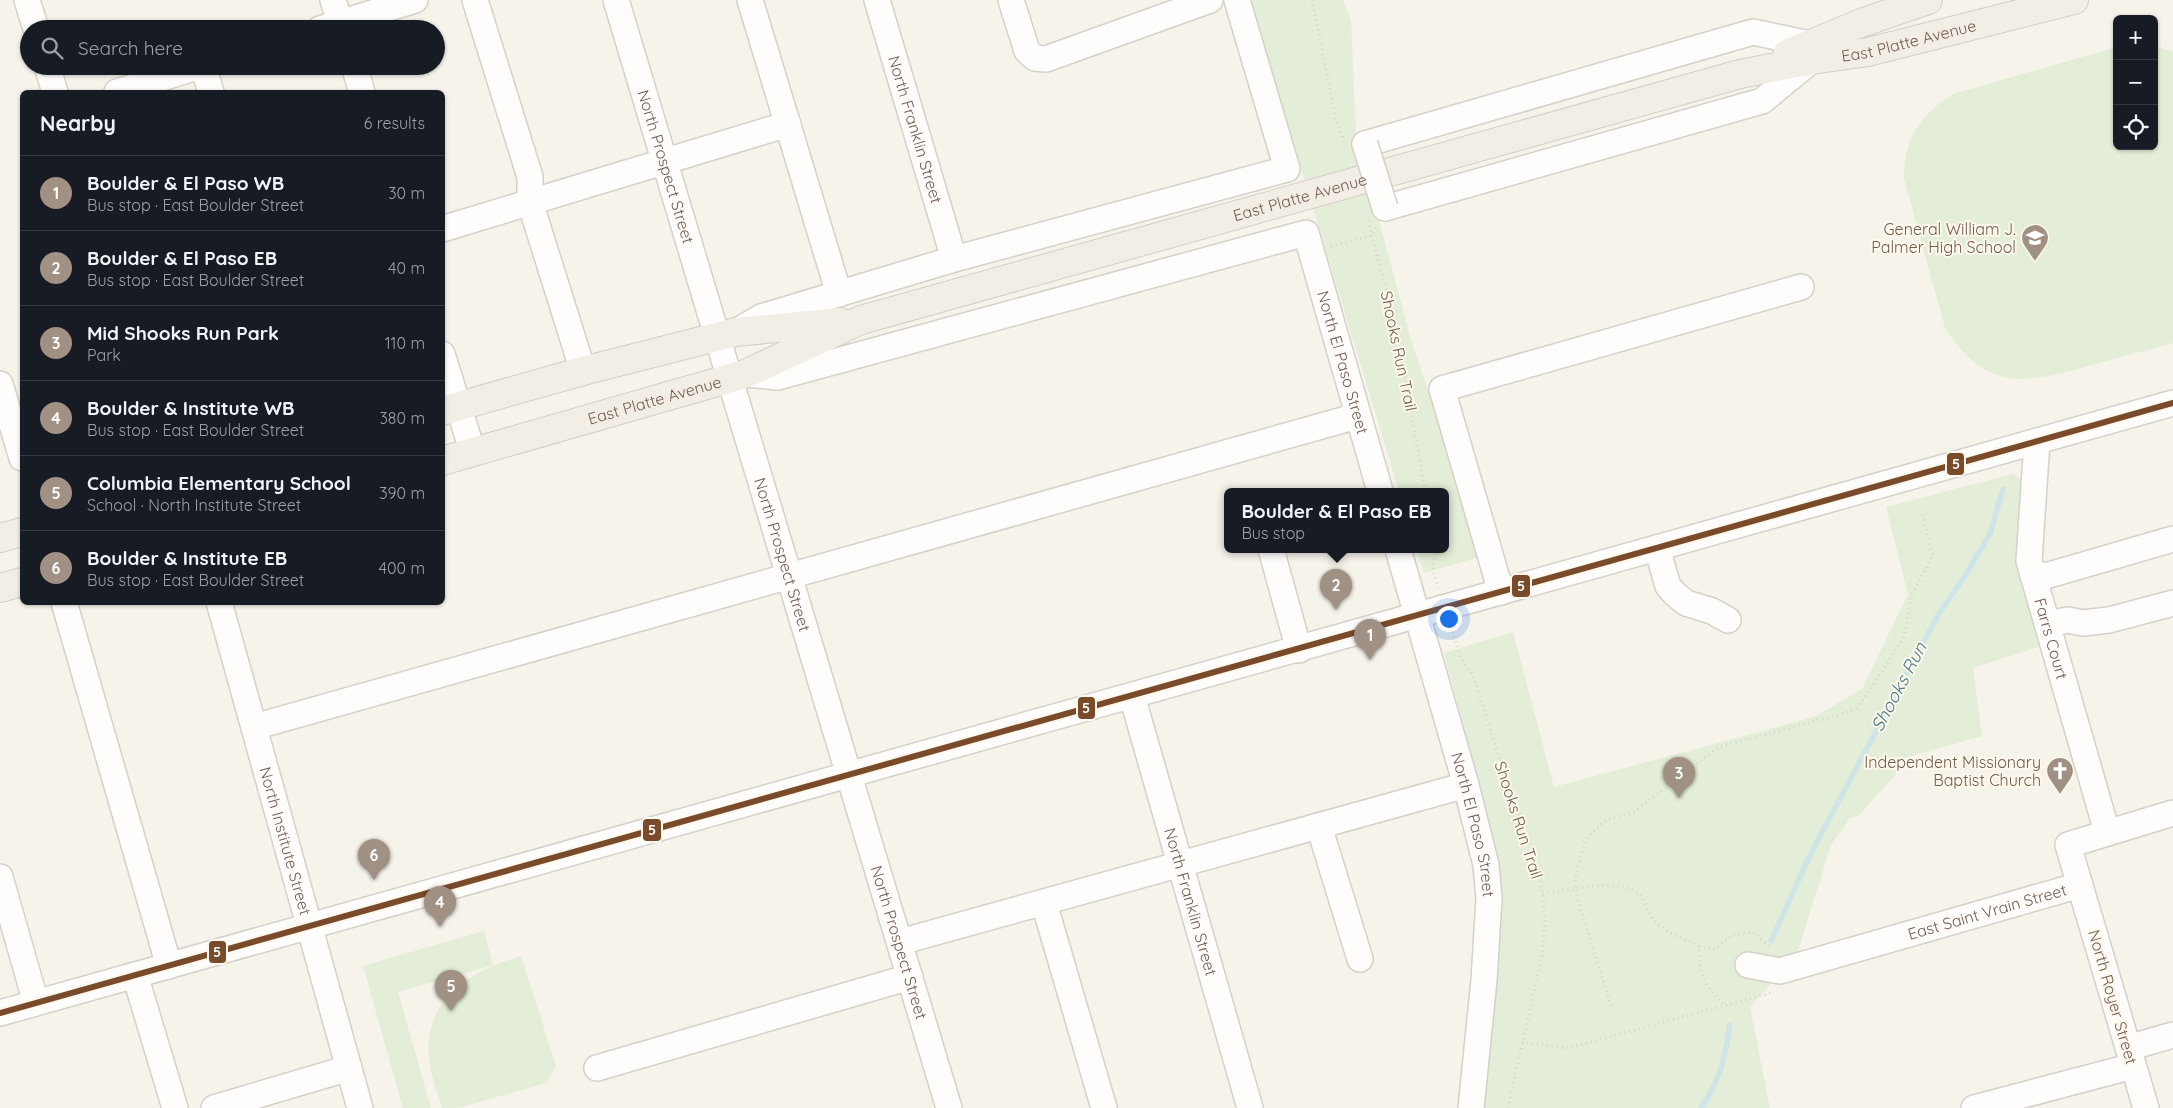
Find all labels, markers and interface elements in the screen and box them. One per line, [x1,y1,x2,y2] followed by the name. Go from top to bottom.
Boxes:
[1840,15,1978,66] street label: East Platte Avenue
[2113,15,2158,150] map controls
[2113,15,2158,60] button: +
[20,20,445,75] search box
[38,34,66,62] icon: search
[78,36,183,60] text: Search here
[884,53,947,206] street label: North Franklin Street
[2113,60,2158,105] button: −
[634,87,699,246] street label: North Prospect Street
[2113,105,2158,150] button: locate
[40,110,116,136] text: Nearby
[364,113,425,133] text: 6 results
[1231,169,1369,225] street label: East Platte Avenue
[87,171,284,195] text: Boulder & El Paso WB
[53,183,59,203] text: 1
[388,183,425,203] text: 30 m
[87,195,304,215] text: Bus stop · East Boulder Street
[1871,219,2016,257] place label: General William J. Palmer High School
[2020,223,2050,262] school or university icon: General William J. Palmer High School
[87,246,277,270] text: Boulder & El Paso EB
[51,258,61,278] text: 2
[388,258,425,278] text: 40 m
[87,270,304,290] text: Bus stop · East Boulder Street
[1313,288,1373,436] street label: North El Paso Street
[1376,289,1422,413] street label: Shooks Run Trail
[87,321,279,345] text: Mid Shooks Run Park
[52,333,60,353] text: 3
[385,333,425,353] text: 110 m
[87,345,121,365] text: Park
[585,371,724,429] street label: East Platte Avenue
[87,396,294,420] text: Boulder & Institute WB
[51,408,61,428] text: 4
[379,408,425,428] text: 380 m
[87,420,304,440] text: Bus stop · East Boulder Street
[1946,452,1965,476] line badge: 5
[1952,455,1960,473] text: 5
[87,471,351,495] text: Columbia Elementary School
[750,475,815,634] street label: North Prospect Street
[51,483,61,503] text: 5
[379,483,425,503] text: 390 m
[1224,488,1449,553] popup
[87,495,301,515] text: School · North Institute Street
[1241,499,1432,523] text: Boulder & El Paso EB
[1241,523,1305,543] text: Bus stop
[87,546,287,570] text: Boulder & Institute EB
[52,558,60,578] text: 6
[379,558,425,578] text: 400 m
[1320,569,1352,610] pin: 2
[87,570,304,590] text: Bus stop · East Boulder Street
[1511,574,1531,598] line badge: 5
[1517,577,1525,595] text: 5
[2030,596,2072,681] street label: Farrs Court
[1436,606,1462,632] your location
[1354,619,1386,660] pin: 1
[1866,638,1932,735] water label: Shooks Run
[1077,696,1096,720] line badge: 5
[1082,699,1090,717] text: 5
[1447,750,1499,898] street label: North El Paso Street
[1864,752,2041,790] place label: Independent Missionary Baptist Church
[2045,756,2075,795] church icon: Independent Missionary Baptist Church
[1663,757,1695,798] pin: 3
[1491,759,1547,881] street label: Shooks Run Trail
[255,764,316,917] street label: North Institute Street
[642,818,662,842] line badge: 5
[648,821,656,839] text: 5
[1160,825,1222,978] street label: North Franklin Street
[358,839,390,880] pin: 6
[867,863,932,1022] street label: North Prospect Street
[1905,879,2069,944] street label: East Saint Vrain Street
[424,886,456,927] pin: 4
[2084,927,2142,1067] street label: North Royer Street
[208,940,227,964] line badge: 5
[213,943,221,961] text: 5
[435,970,467,1011] pin: 5

